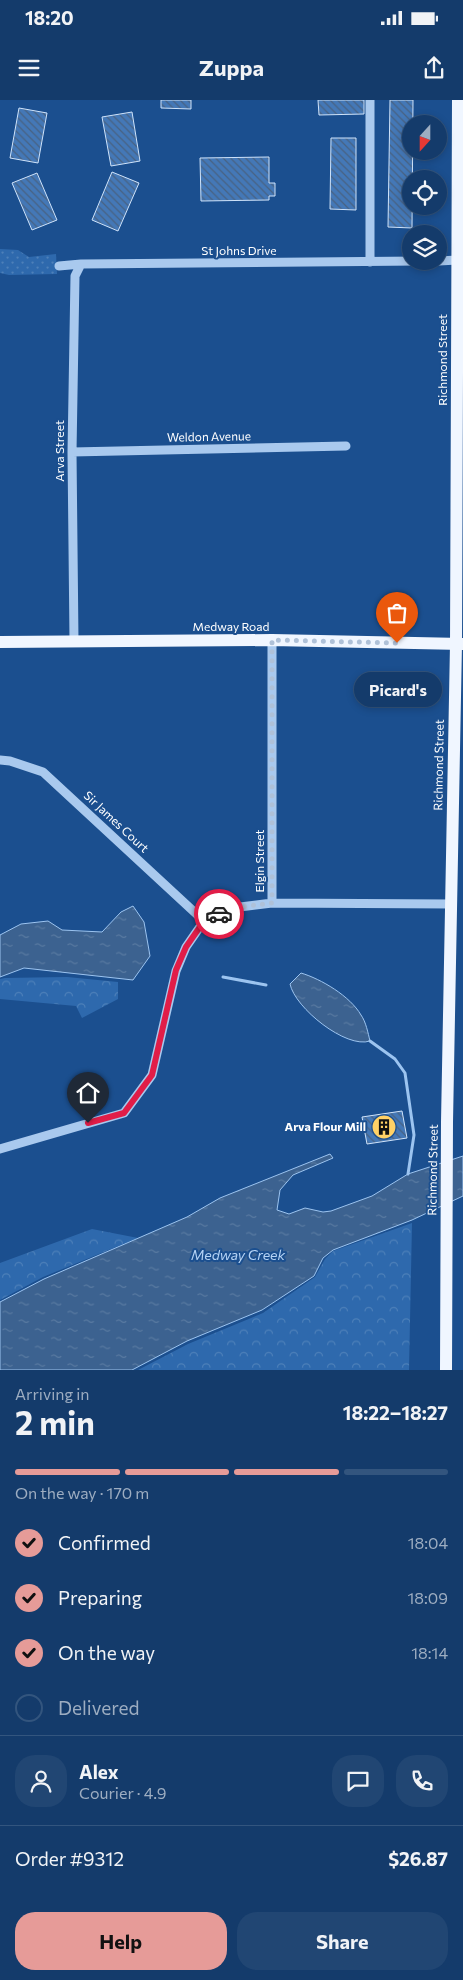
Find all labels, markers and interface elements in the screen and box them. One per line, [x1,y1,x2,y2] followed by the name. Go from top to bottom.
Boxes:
[25,6,74,29] text: 18:20
[15,54,43,82] icon: menu
[199,54,264,81] text: Zuppa
[420,54,448,82] icon: share
[402,115,448,160] north arrow
[402,115,447,270] map controls
[402,170,447,215] button: locate
[402,225,447,270] button: layers
[201,243,277,258] street label: St Johns Drive
[435,314,449,406] street label: Richmond Street
[52,420,66,482] street label: Arva Street
[167,428,251,444] street label: Weldon Avenue
[376,592,418,643] pin
[383,599,411,627] icon: bag
[193,619,270,633] street label: Medway Road
[353,673,441,708] callout: Picard's
[369,680,427,699] text: Picard's
[430,719,446,811] street label: Richmond Street
[81,788,152,856] street label: Sir James Court
[252,829,266,892] street label: Elgin Street
[194,889,244,939] courier
[205,900,233,928] icon: car
[67,1072,109,1123] pin
[74,1079,102,1107] icon: home
[371,1114,397,1140] building icon: Arva Flour Mill
[285,1119,366,1133] place label: Arva Flour Mill
[424,1124,440,1216] street label: Richmond Street
[191,1246,285,1263] water label: Medway Creek
[15,1384,89,1403] text: Arriving in
[343,1401,448,1424] text: 18:22–18:27
[15,1402,95,1442] text: 2 min
[15,1483,149,1502] text: On the way · 170 m
[15,1529,43,1557] icon: check
[58,1531,151,1554] text: Confirmed
[408,1533,448,1552] text: 18:04
[15,1584,43,1612] icon: check
[58,1586,142,1609] text: Preparing
[408,1588,448,1607] text: 18:09
[15,1639,43,1667] icon: check
[58,1641,155,1664] text: On the way
[411,1643,448,1662] text: 18:14
[58,1696,139,1719] text: Delivered
[15,1755,67,1807] button: person
[332,1755,384,1807] button: chat
[396,1755,448,1807] button: phone
[79,1760,119,1783] text: Alex
[79,1783,166,1802] text: Courier · 4.9
[15,1847,124,1870] text: Order #9312
[388,1847,448,1870] text: $26.87
[15,1912,227,1970] button: Help
[237,1912,448,1970] button: Share

